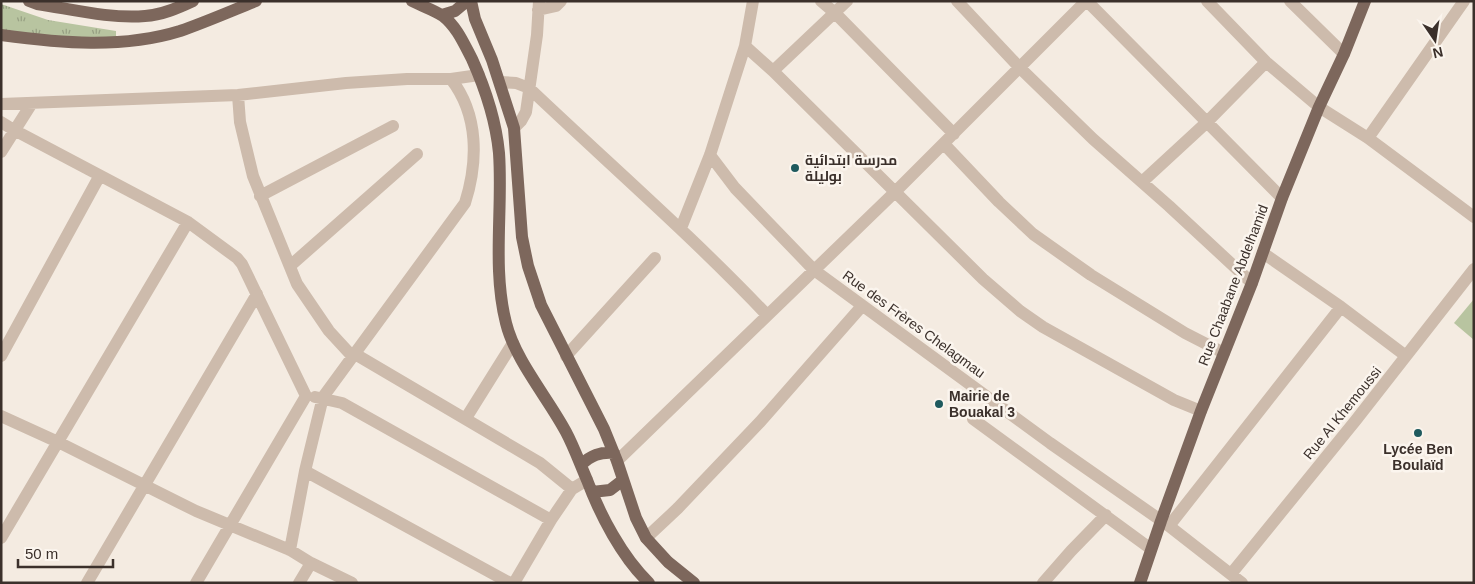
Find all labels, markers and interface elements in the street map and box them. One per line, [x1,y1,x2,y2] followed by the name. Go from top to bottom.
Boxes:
[1410,15,1460,65] north arrow
[1431,44,1445,62] text: N
[805,152,897,185] place label: مدرسة ابتدائية بوليلة
[789,162,801,174] marker: مدرسة ابتدائية بوليلة
[1195,202,1271,368] street label: Rue Chaabane Abdelhamid
[840,267,988,381] street label: Rue des Frères Chelagmau
[1300,364,1384,462] street label: Rue Al Khemoussi
[949,388,1015,420] place label: Mairie de Bouakal 3
[933,398,945,410] marker: Mairie de Bouakal 3
[1412,427,1424,439] marker: Lycée Ben Boulaïd
[1383,441,1453,473] place label: Lycée Ben Boulaïd
[18,536,112,568] scale bar
[25,545,58,562] text: 50 m

